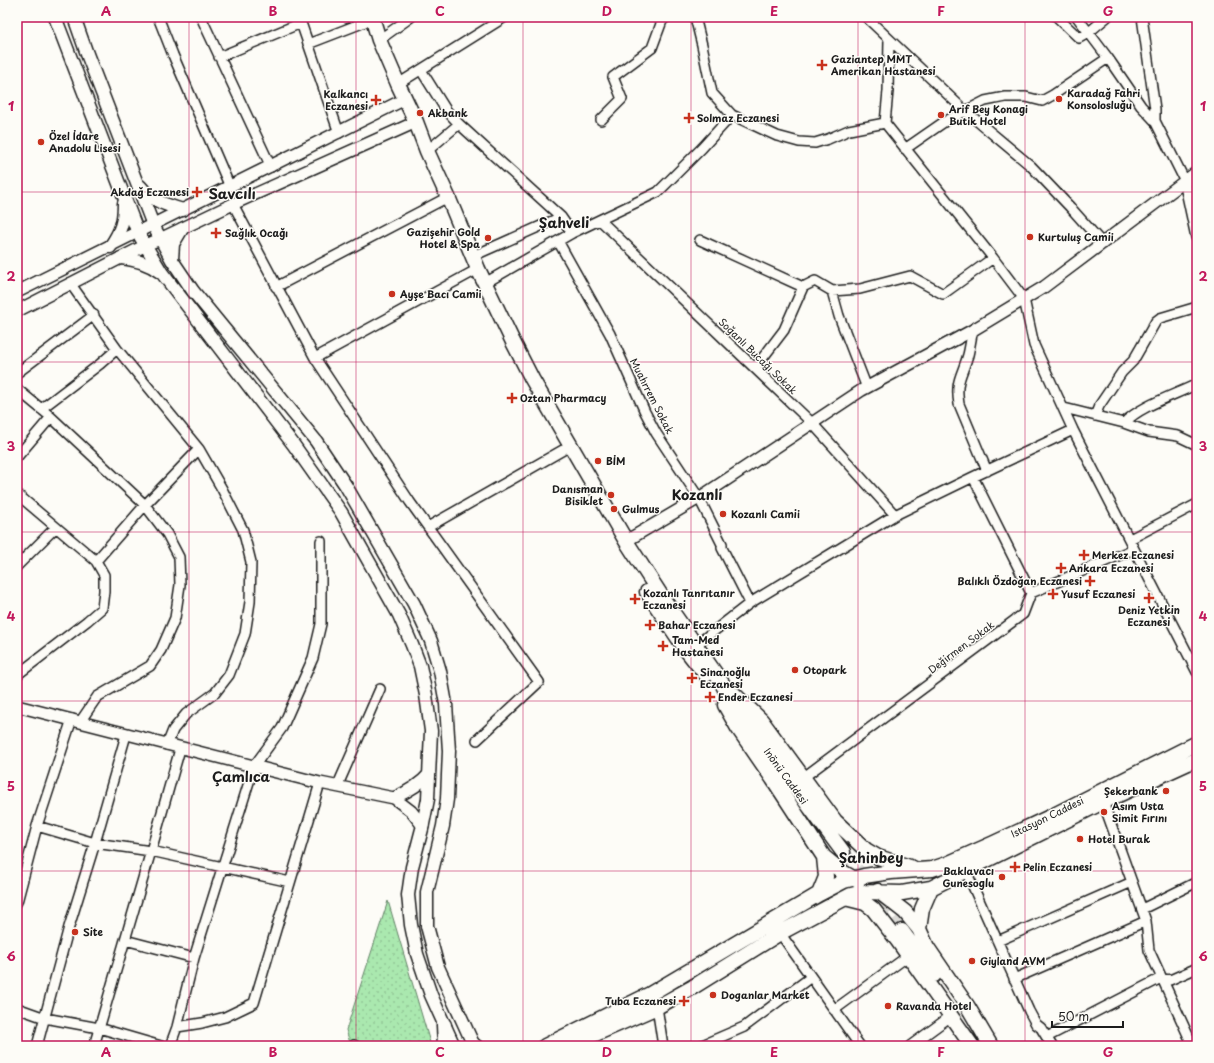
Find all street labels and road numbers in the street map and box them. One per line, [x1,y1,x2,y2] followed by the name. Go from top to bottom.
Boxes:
[716,314,801,397] street label: Soğanlı Bucağı Sokak
[627,355,678,436] street label: Muahrrem Sokak
[925,617,997,676] street label: Değirmen Sokak
[761,744,812,807] street label: Inönü Caddesi
[1008,792,1087,842] street label: Istasyon Caddesi

